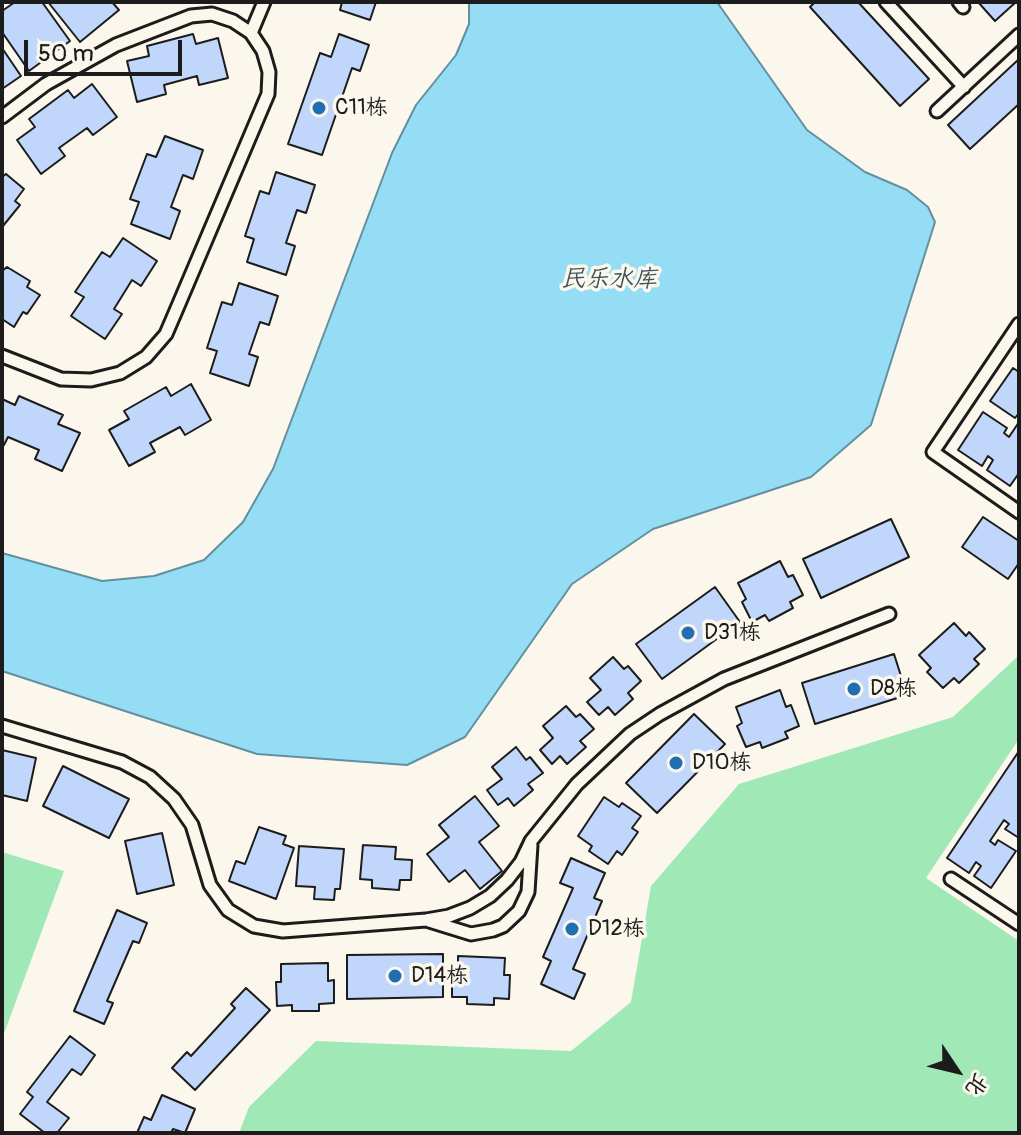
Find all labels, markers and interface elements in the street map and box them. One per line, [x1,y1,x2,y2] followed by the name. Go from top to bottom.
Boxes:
[28,24,186,74] scale bar
[38,39,94,68] text: 50 m
[335,95,388,121] place label: C11栋
[310,99,328,117] marker: C11栋
[561,266,657,294] water label: 民乐水库
[704,620,761,646] place label: D31栋
[679,624,697,642] marker: D31栋
[870,676,917,702] place label: D8栋
[845,680,863,698] marker: D8栋
[692,750,751,776] place label: D10栋
[667,754,685,772] marker: D10栋
[588,916,645,942] place label: D12栋
[563,920,581,938] marker: D12栋
[411,963,468,989] place label: D14栋
[386,967,404,985] marker: D14栋
[917,1031,997,1111] north arrow
[959,1068,994,1102] text: 北

